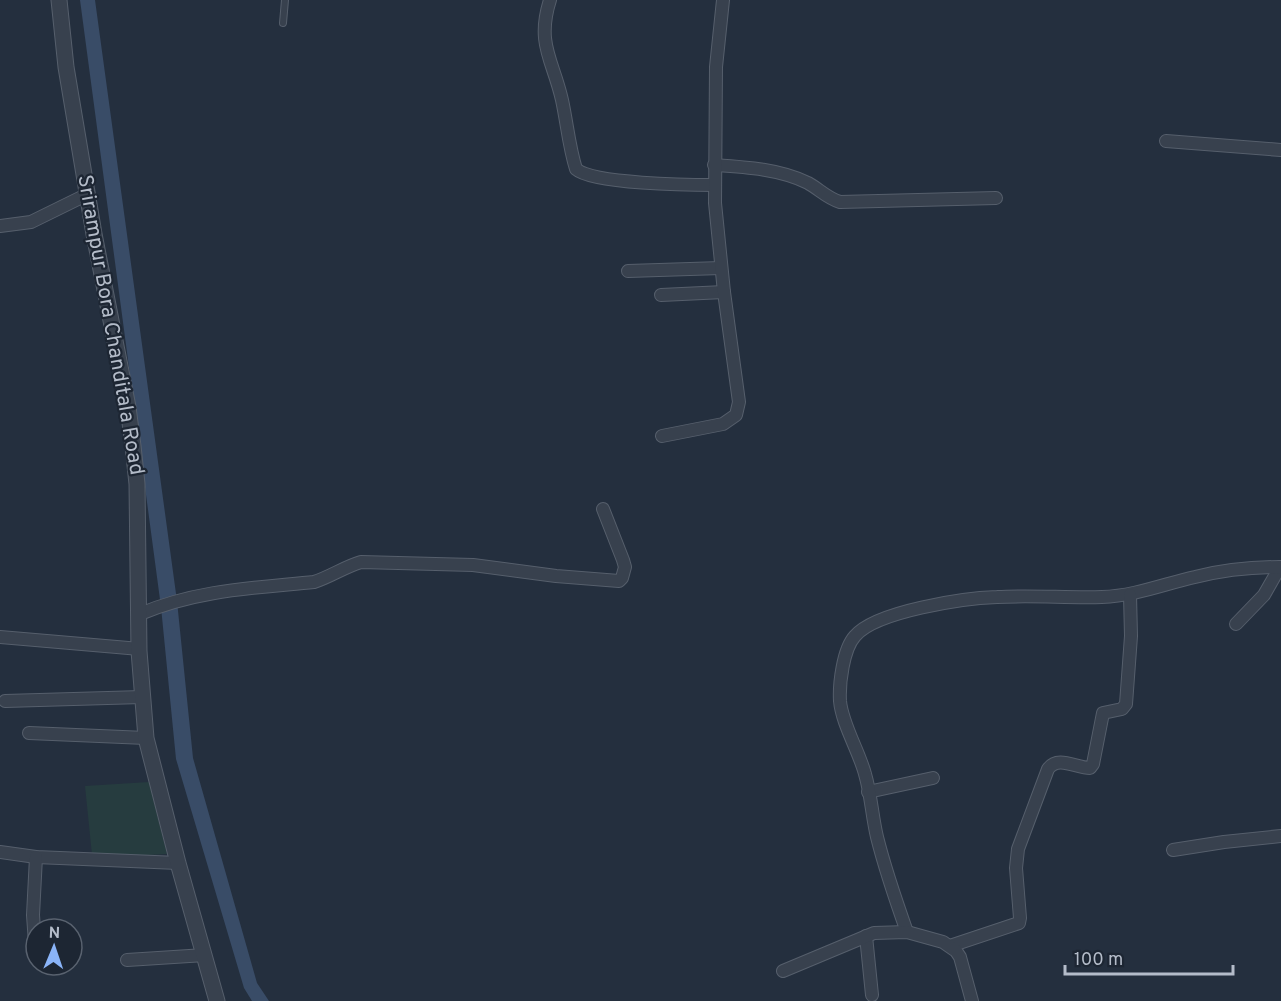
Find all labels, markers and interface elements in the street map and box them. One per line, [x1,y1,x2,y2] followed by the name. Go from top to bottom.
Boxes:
[70,173,150,477] street label: Srirampur Bora Chanditala Road
[24,917,84,977] north arrow
[48,924,61,944] text: N
[1065,938,1233,976] scale bar
[1074,949,1123,972] text: 100 m

